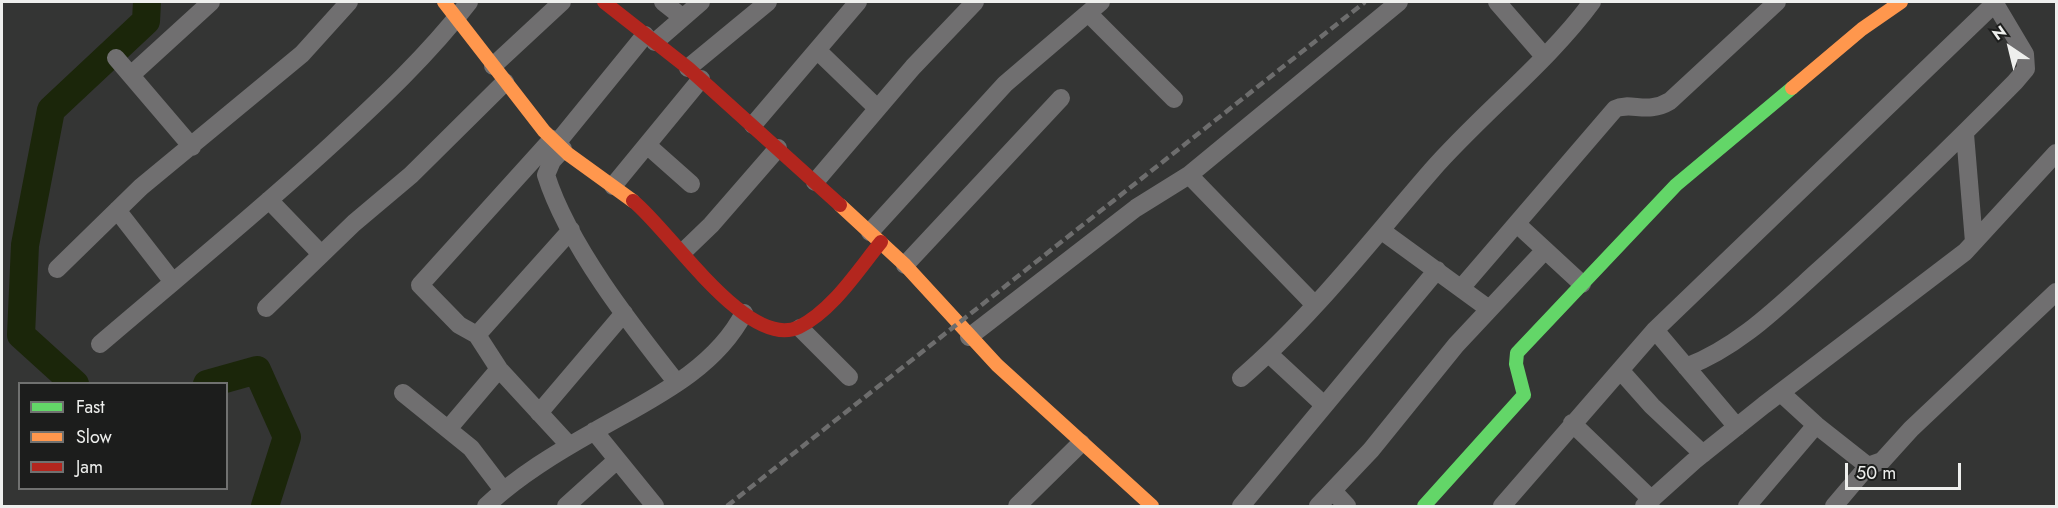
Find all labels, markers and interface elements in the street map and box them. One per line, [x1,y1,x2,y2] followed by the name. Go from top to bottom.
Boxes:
[1980,18,2040,78] north arrow
[1988,20,2011,46] text: N
[18,382,228,490] legend
[76,394,105,420] text: Fast
[76,424,112,450] text: Slow
[1848,451,1964,489] scale bar
[76,454,103,480] text: Jam
[1856,460,1896,486] text: 50 m

